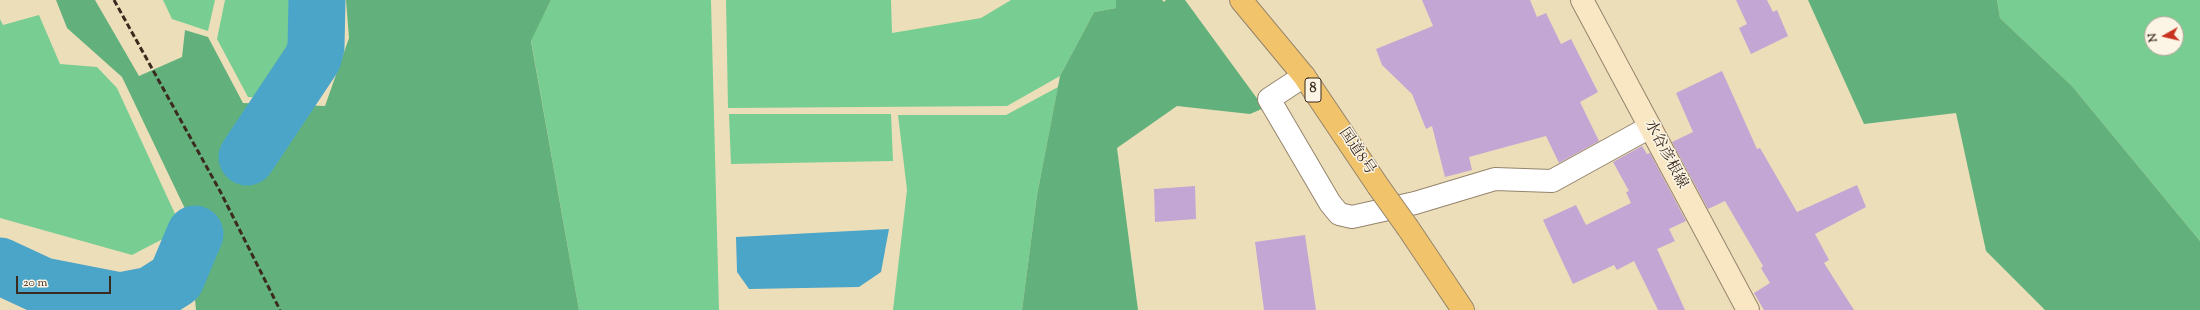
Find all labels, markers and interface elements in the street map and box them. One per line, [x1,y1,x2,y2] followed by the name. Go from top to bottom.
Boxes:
[2144,16,2184,56] north arrow
[2145,32,2162,43] text: N
[1305,78,1321,102] road number: 8
[1639,118,1691,192] street label: 水谷彦根線
[1334,125,1378,179] street label: 国道8号
[18,268,113,294] scale bar
[23,274,47,292] text: 20 m

